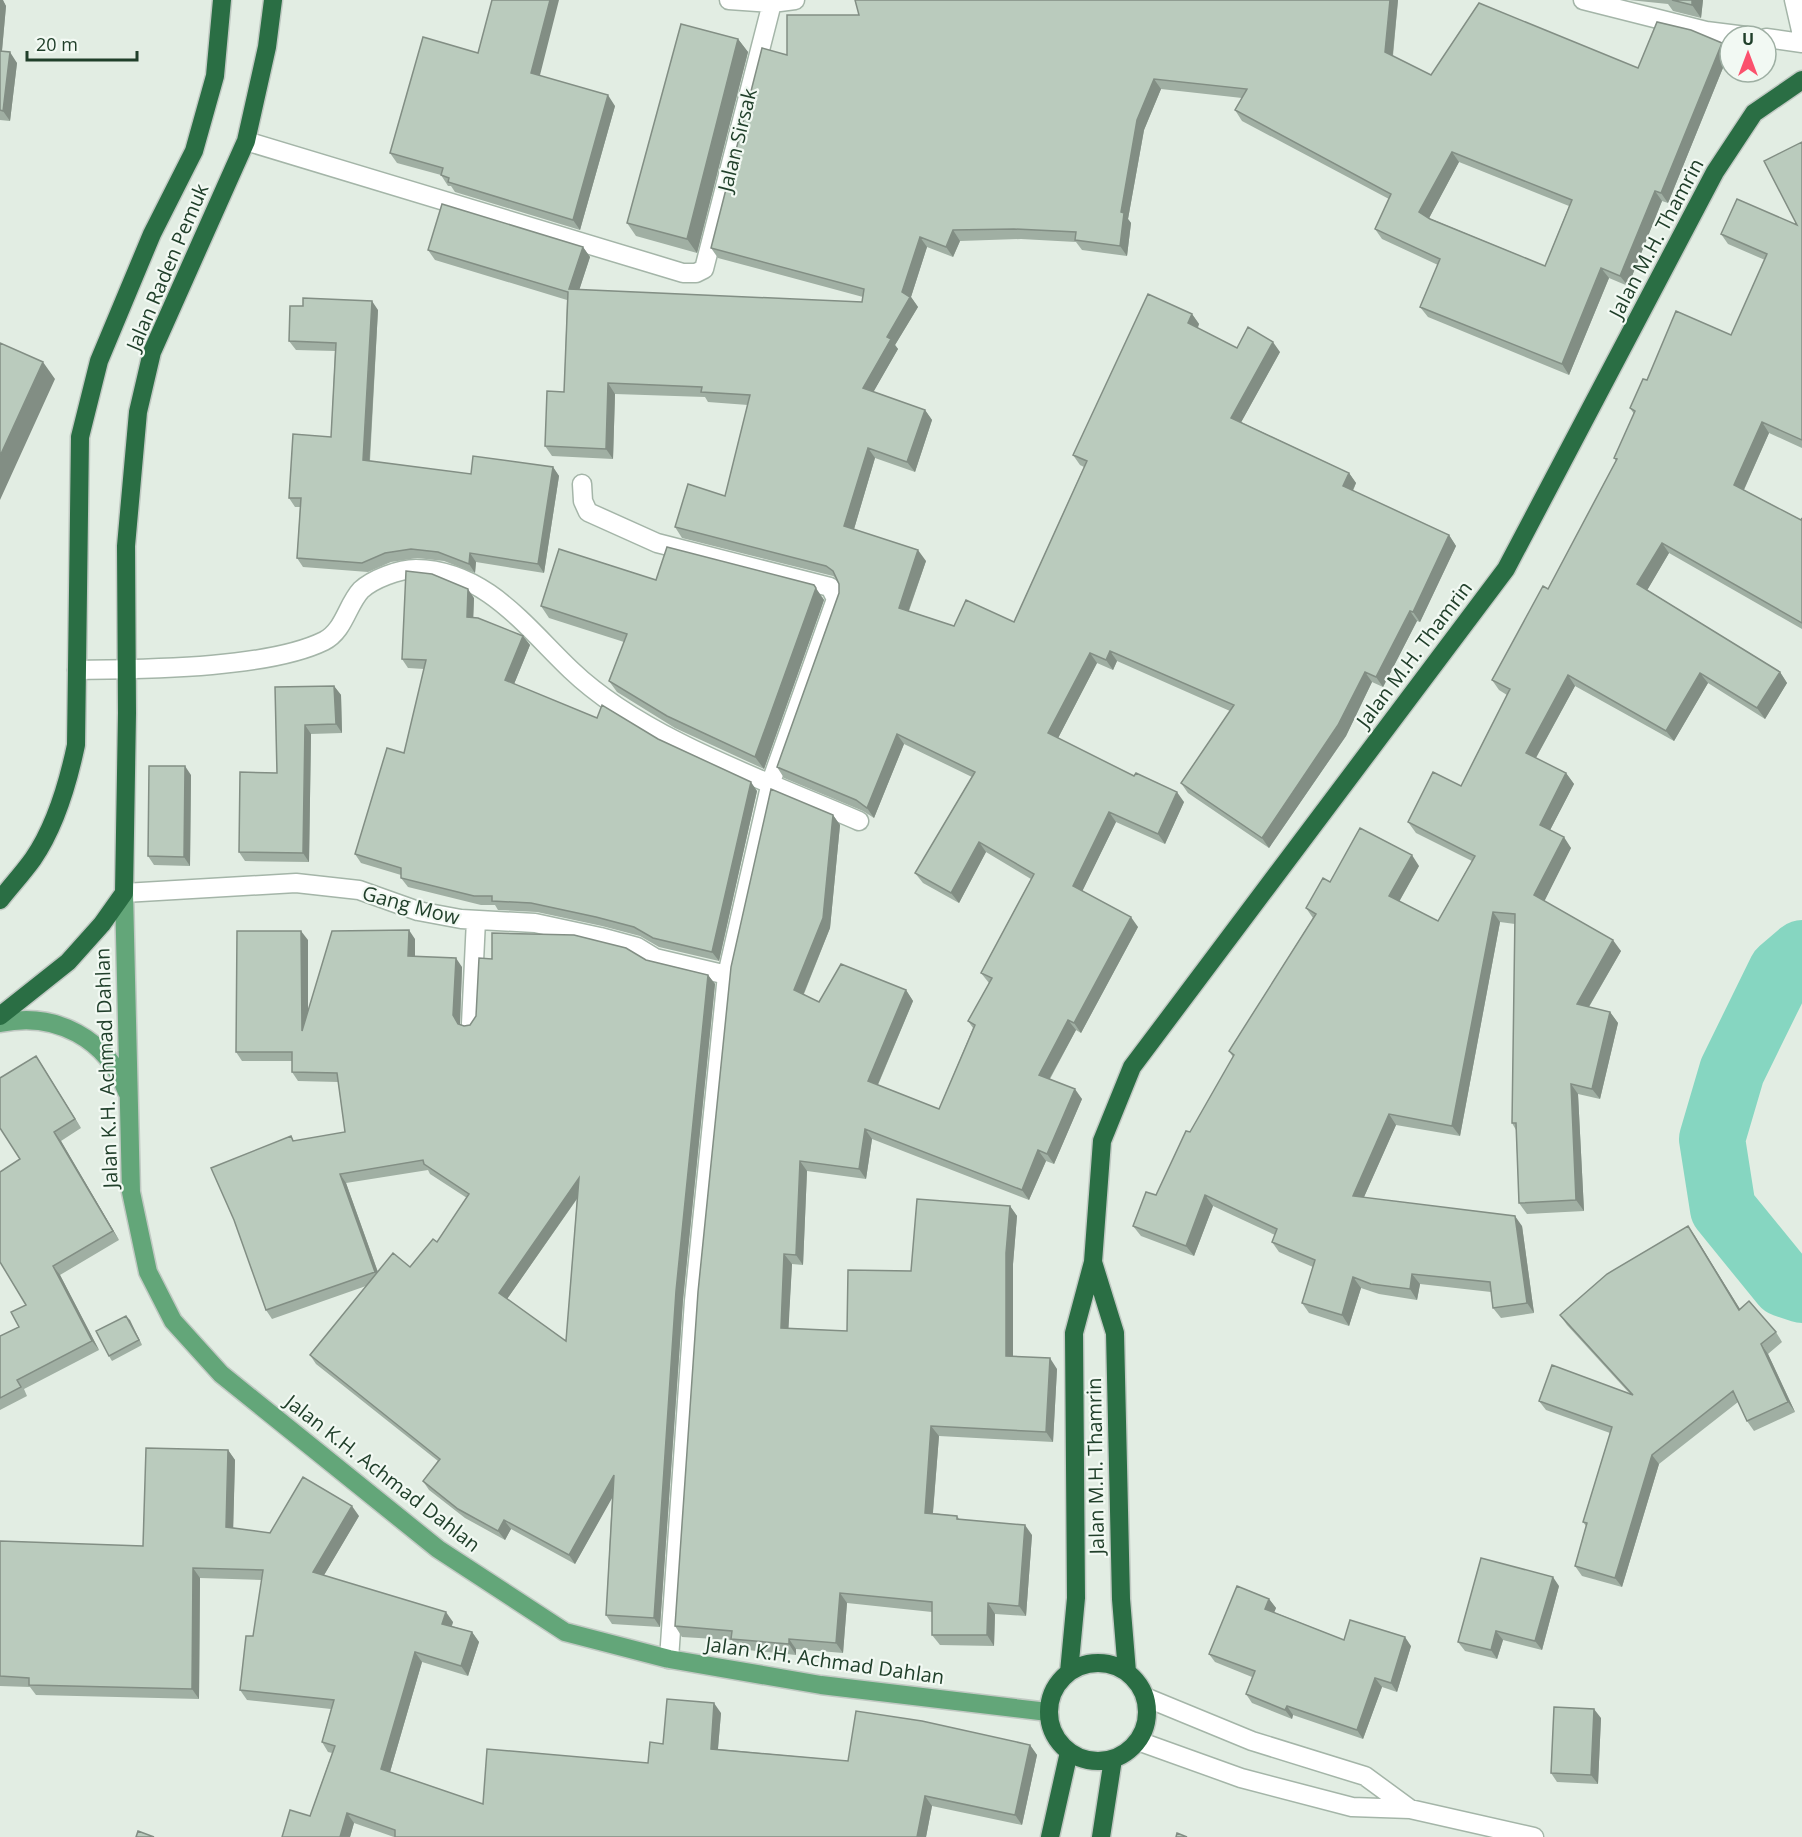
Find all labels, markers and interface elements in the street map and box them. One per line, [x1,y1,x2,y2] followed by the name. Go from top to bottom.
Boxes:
[27,24,136,62] scale bar
[1718,24,1778,84] north arrow
[1742,28,1754,50] text: U
[36,32,78,56] text: 20 m
[711,85,763,196] street label: Jalan Sirsak
[1602,154,1709,324] street label: Jalan M.H. Thamrin
[119,179,215,357] street label: Jalan Raden Pemuk
[1349,575,1478,734] street label: Jalan M.H. Thamrin
[359,879,463,931] street label: Gang Mow
[88,947,124,1191] street label: Jalan K.H. Achmad Dahlan
[1080,1377,1110,1557] street label: Jalan M.H. Thamrin
[278,1387,486,1558] street label: Jalan K.H. Achmad Dahlan
[702,1630,946,1690] street label: Jalan K.H. Achmad Dahlan

